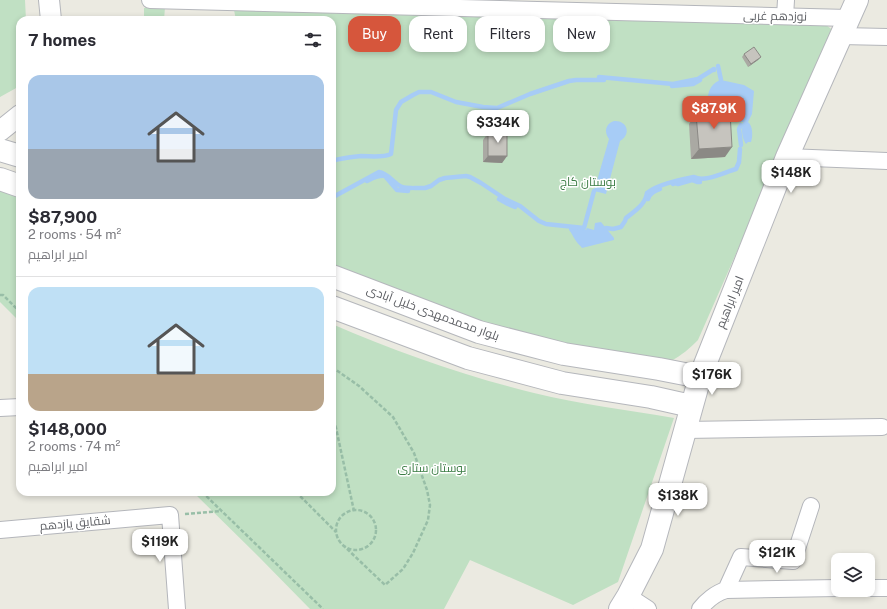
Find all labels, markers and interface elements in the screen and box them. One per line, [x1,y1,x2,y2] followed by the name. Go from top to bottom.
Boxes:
[743,8,807,25] street label: نوزدهم غربی
[348,16,401,52] chip: Buy
[409,16,467,52] chip: Rent
[475,16,545,52] chip: Filters
[553,16,610,52] chip: New
[302,29,324,51] icon: filters
[28,30,96,50] text: 7 homes
[681,96,747,130] pin: $87.9K
[140,101,212,173] icon: home
[691,101,737,116] text: $87.9K
[470,110,526,144] pin: $334K
[476,115,520,130] text: $334K
[763,160,819,194] pin: $148K
[771,165,811,180] text: $148K
[560,175,616,190] park label: بوستان کاج
[28,207,97,227] text: $87,900
[28,227,121,242] text: 2 rooms · 54 m²
[28,247,88,262] text: امیر ابراهیم
[713,274,748,331] street label: امیر ابراهیم
[365,282,501,344] street label: بلوار محمدمهدی خلیل آبادی
[140,313,212,385] icon: home
[684,362,740,396] pin: $176K
[692,367,732,382] text: $176K
[28,419,107,439] text: $148,000
[28,439,120,454] text: 2 rooms · 74 m²
[28,459,88,474] text: امیر ابراهیم
[398,461,466,475] park label: بوستان ستاری
[650,483,706,517] pin: $138K
[657,488,699,503] text: $138K
[39,513,111,534] street label: شقایق یازدهم
[132,529,188,563] pin: $119K
[141,534,179,549] text: $119K
[749,540,805,574] pin: $121K
[758,545,796,560] text: $121K
[831,553,875,597] map controls
[831,553,875,597] button: layers

